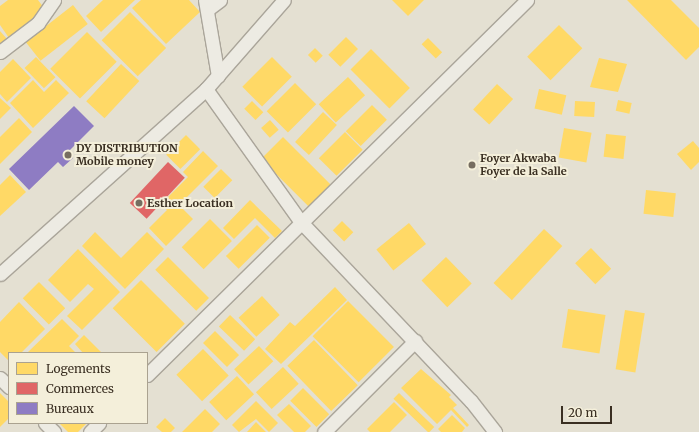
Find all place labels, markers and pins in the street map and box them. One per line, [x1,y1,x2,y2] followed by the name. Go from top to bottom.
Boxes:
[76,142,178,168] place label: DY DISTRIBUTION Mobile money
[63,150,73,160] marker: DY DISTRIBUTION Mobile money
[480,152,567,178] place label: Foyer Akwaba Foyer de la Salle
[467,160,477,170] marker: Foyer Akwaba Foyer de la Salle
[147,196,233,210] place label: Esther Location
[134,198,144,208] marker: Esther Location

